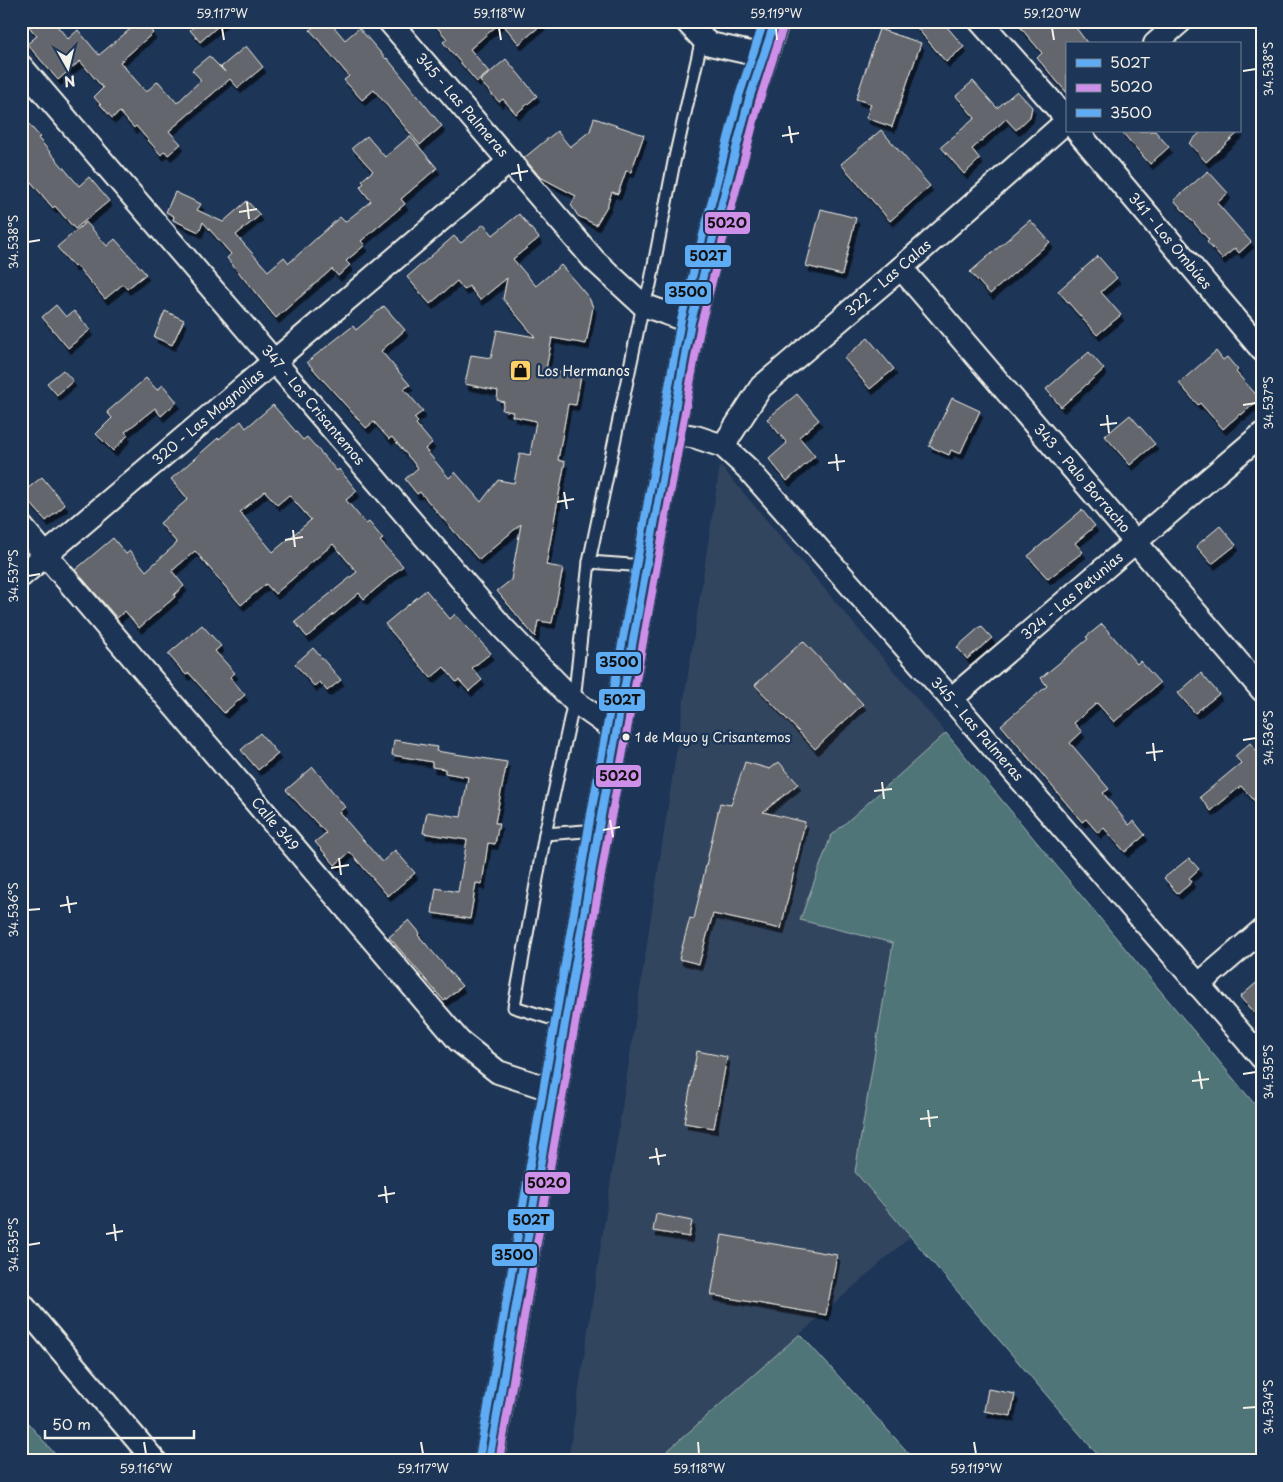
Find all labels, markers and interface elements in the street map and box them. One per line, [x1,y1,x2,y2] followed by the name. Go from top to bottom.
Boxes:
[196,4,249,22] text: 59.117°W
[473,4,526,22] text: 59.118°W
[750,4,803,22] text: 59.119°W
[1023,4,1081,22] text: 59.120°W
[42,42,92,92] north arrow
[1066,42,1240,132] legend
[1259,42,1277,96] text: 34.538°S
[411,48,514,161] street label: 345 - Las Palmeras
[1110,50,1151,73] text: 502T
[63,70,77,93] text: N
[1110,74,1153,97] text: 502O
[1110,100,1152,123] text: 350O
[1124,188,1217,294] street label: 341 - Los Ombúes
[704,211,751,235] line badge: 502O
[707,212,747,233] text: 502O
[4,215,22,269] text: 34.538°S
[840,234,935,321] street label: 322 - Las Calas
[684,244,732,268] line badge: 502T
[689,245,727,266] text: 502T
[664,281,712,305] line badge: 350O
[668,281,708,302] text: 350O
[257,340,370,469] street label: 347 - Los Crisantemos
[509,359,533,383] shop icon: Los Hermanos
[537,360,630,381] place label: Los Hermanos
[147,363,268,470] street label: 320 - Las Magnolias
[1259,376,1277,430] text: 34.537°S
[1029,418,1136,537] street label: 343 - Palo Borracho
[1016,547,1127,645] street label: 324 - Las Petunias
[4,549,22,603] text: 34.537°S
[595,651,642,675] line badge: 350O
[599,651,639,672] text: 350O
[926,672,1029,785] street label: 345 - Las Palmeras
[598,688,646,712] line badge: 502T
[603,689,641,710] text: 502T
[1259,710,1277,766] text: 34.536°S
[635,727,791,746] place label: 1 de Mayo y Crisantemos
[621,732,631,742] marker: 1 de Mayo y Crisantemos
[595,764,642,788] line badge: 502O
[599,765,639,786] text: 502O
[247,792,304,855] street label: Calle 349
[4,882,22,938] text: 34.536°S
[1259,1045,1277,1099] text: 34.535°S
[524,1171,571,1195] line badge: 502O
[527,1172,567,1193] text: 502O
[507,1208,555,1232] line badge: 502T
[512,1209,550,1230] text: 502T
[4,1218,22,1272] text: 34.535°S
[491,1243,538,1267] line badge: 350O
[494,1244,534,1265] text: 350O
[1259,1380,1277,1434] text: 34.534°S
[45,1407,194,1439] scale bar
[52,1412,91,1435] text: 50 m
[120,1459,173,1477] text: 59.116°W
[397,1459,450,1477] text: 59.117°W
[673,1459,726,1477] text: 59.118°W
[950,1459,1003,1477] text: 59.119°W

